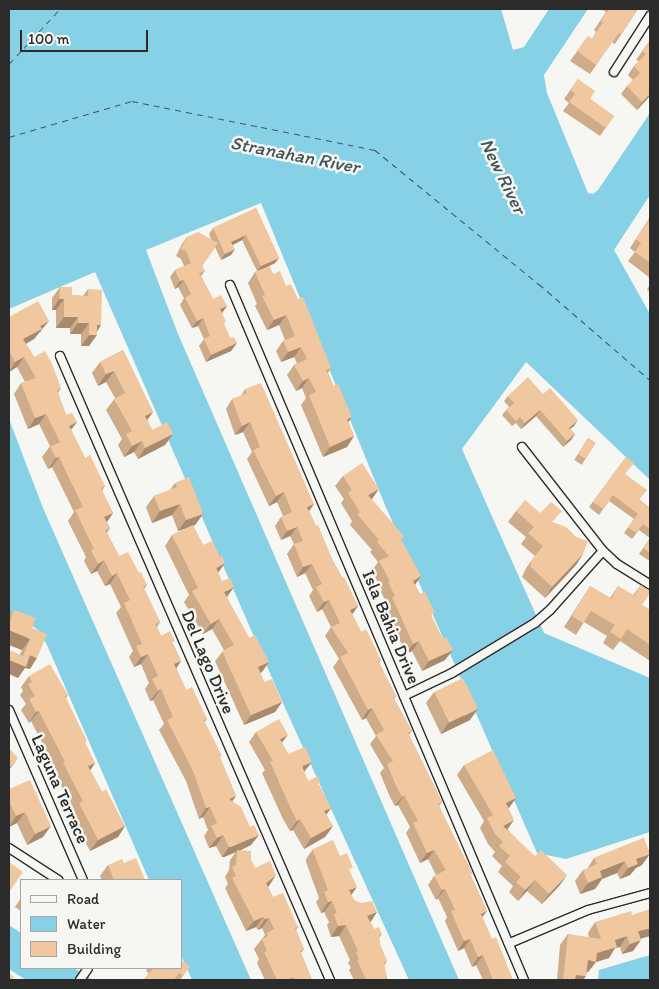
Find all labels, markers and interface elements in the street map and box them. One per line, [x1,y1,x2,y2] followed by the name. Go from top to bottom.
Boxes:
[22,20,150,52] scale bar
[28,30,69,48] text: 100 m
[229,131,361,179] water label: Stranahan River
[475,135,531,217] water label: New River
[357,566,425,688] street label: Isla Bahia Drive
[176,607,240,717] street label: Del Lago Drive
[26,731,94,847] street label: Laguna Terrace
[20,879,182,969] legend
[67,890,99,908] text: Road
[67,915,105,933] text: Water
[67,940,121,958] text: Building

